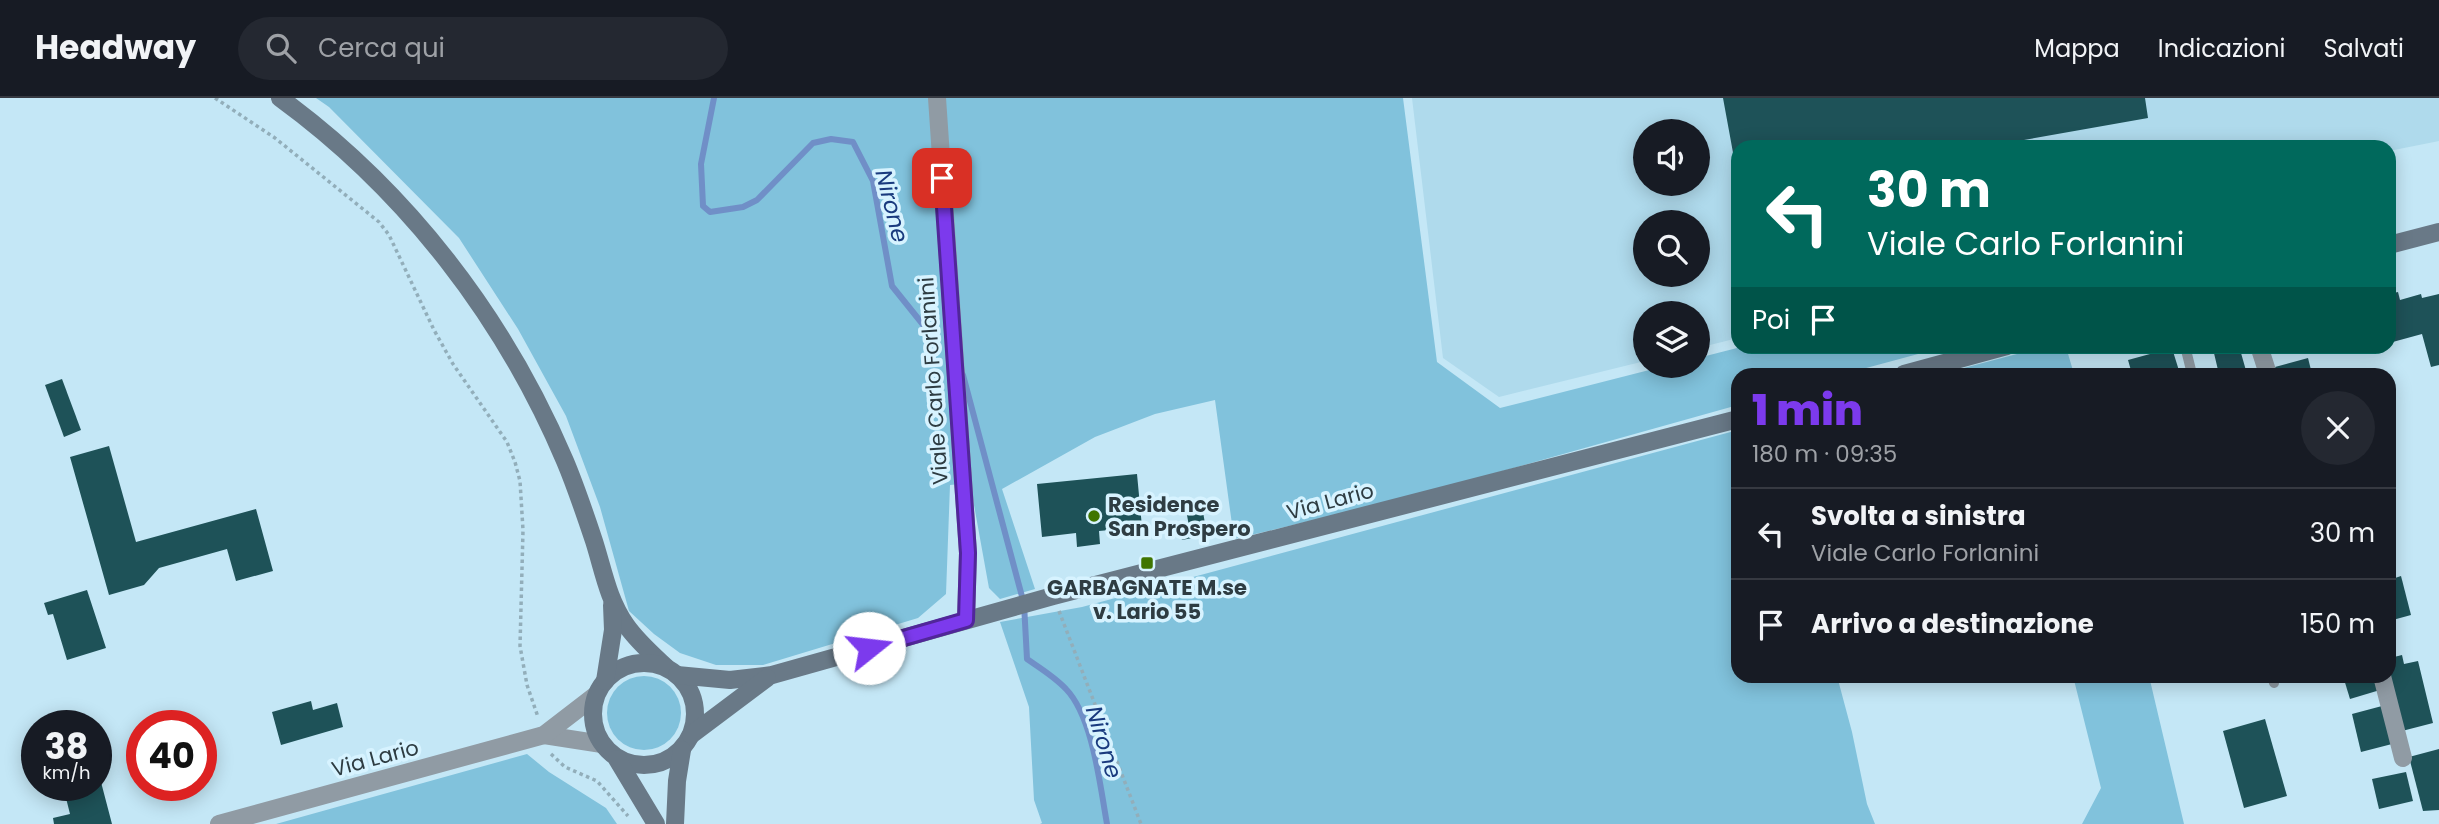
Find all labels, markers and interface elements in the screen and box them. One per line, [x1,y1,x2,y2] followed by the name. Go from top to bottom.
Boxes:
[238,17,728,80] search box
[35,24,196,71] text: Headway
[262,29,300,67] icon: search
[318,30,445,66] text: Cerca qui
[2034,32,2120,65] text: Mappa
[2158,32,2285,65] text: Indicazioni
[2323,32,2404,65] text: Salvati
[1633,119,1710,378] map controls
[1633,119,1710,196] button: sound
[912,148,972,208] pin
[1867,156,1991,224] text: 30 m
[923,159,961,197] icon: arrive
[868,166,916,246] water label: Nirone
[1752,168,1843,259] icon: left
[1633,210,1710,287] button: search
[1867,221,2184,266] text: Viale Carlo Forlanini
[911,276,955,486] street label: Viale Carlo Forlanini
[1633,301,1710,378] button: layers
[1804,301,1842,339] icon: arrive
[1752,302,1790,338] text: Poi
[1752,381,1863,440] text: 1 min
[2301,391,2375,465] button: close
[1752,438,1897,470] text: 180 m · 09:35
[1283,475,1377,527] street label: Via Lario
[1108,490,1251,543] place label: Residence San Prospero
[1811,498,2026,534] text: Svolta a sinistra
[1086,508,1102,524] marker: Residence San Prospero
[1752,515,1790,553] icon: left
[2310,515,2375,551] text: 30 m
[1811,537,2039,569] text: Viale Carlo Forlanini
[1139,555,1155,571] marker: GARBAGNATE M.se v. Lario 55
[1047,573,1247,626] place label: GARBAGNATE M.se v. Lario 55
[1752,606,1790,644] icon: arrive
[1811,606,2094,642] text: Arrivo a destinazione
[2300,606,2375,642] text: 150 m
[832,611,906,685] position arrow
[1078,702,1130,782] water label: Nirone
[126,710,217,801] speed limit sign: 40
[45,722,88,771] text: 38
[328,732,422,784] street label: Via Lario
[43,760,90,785] text: km/h

